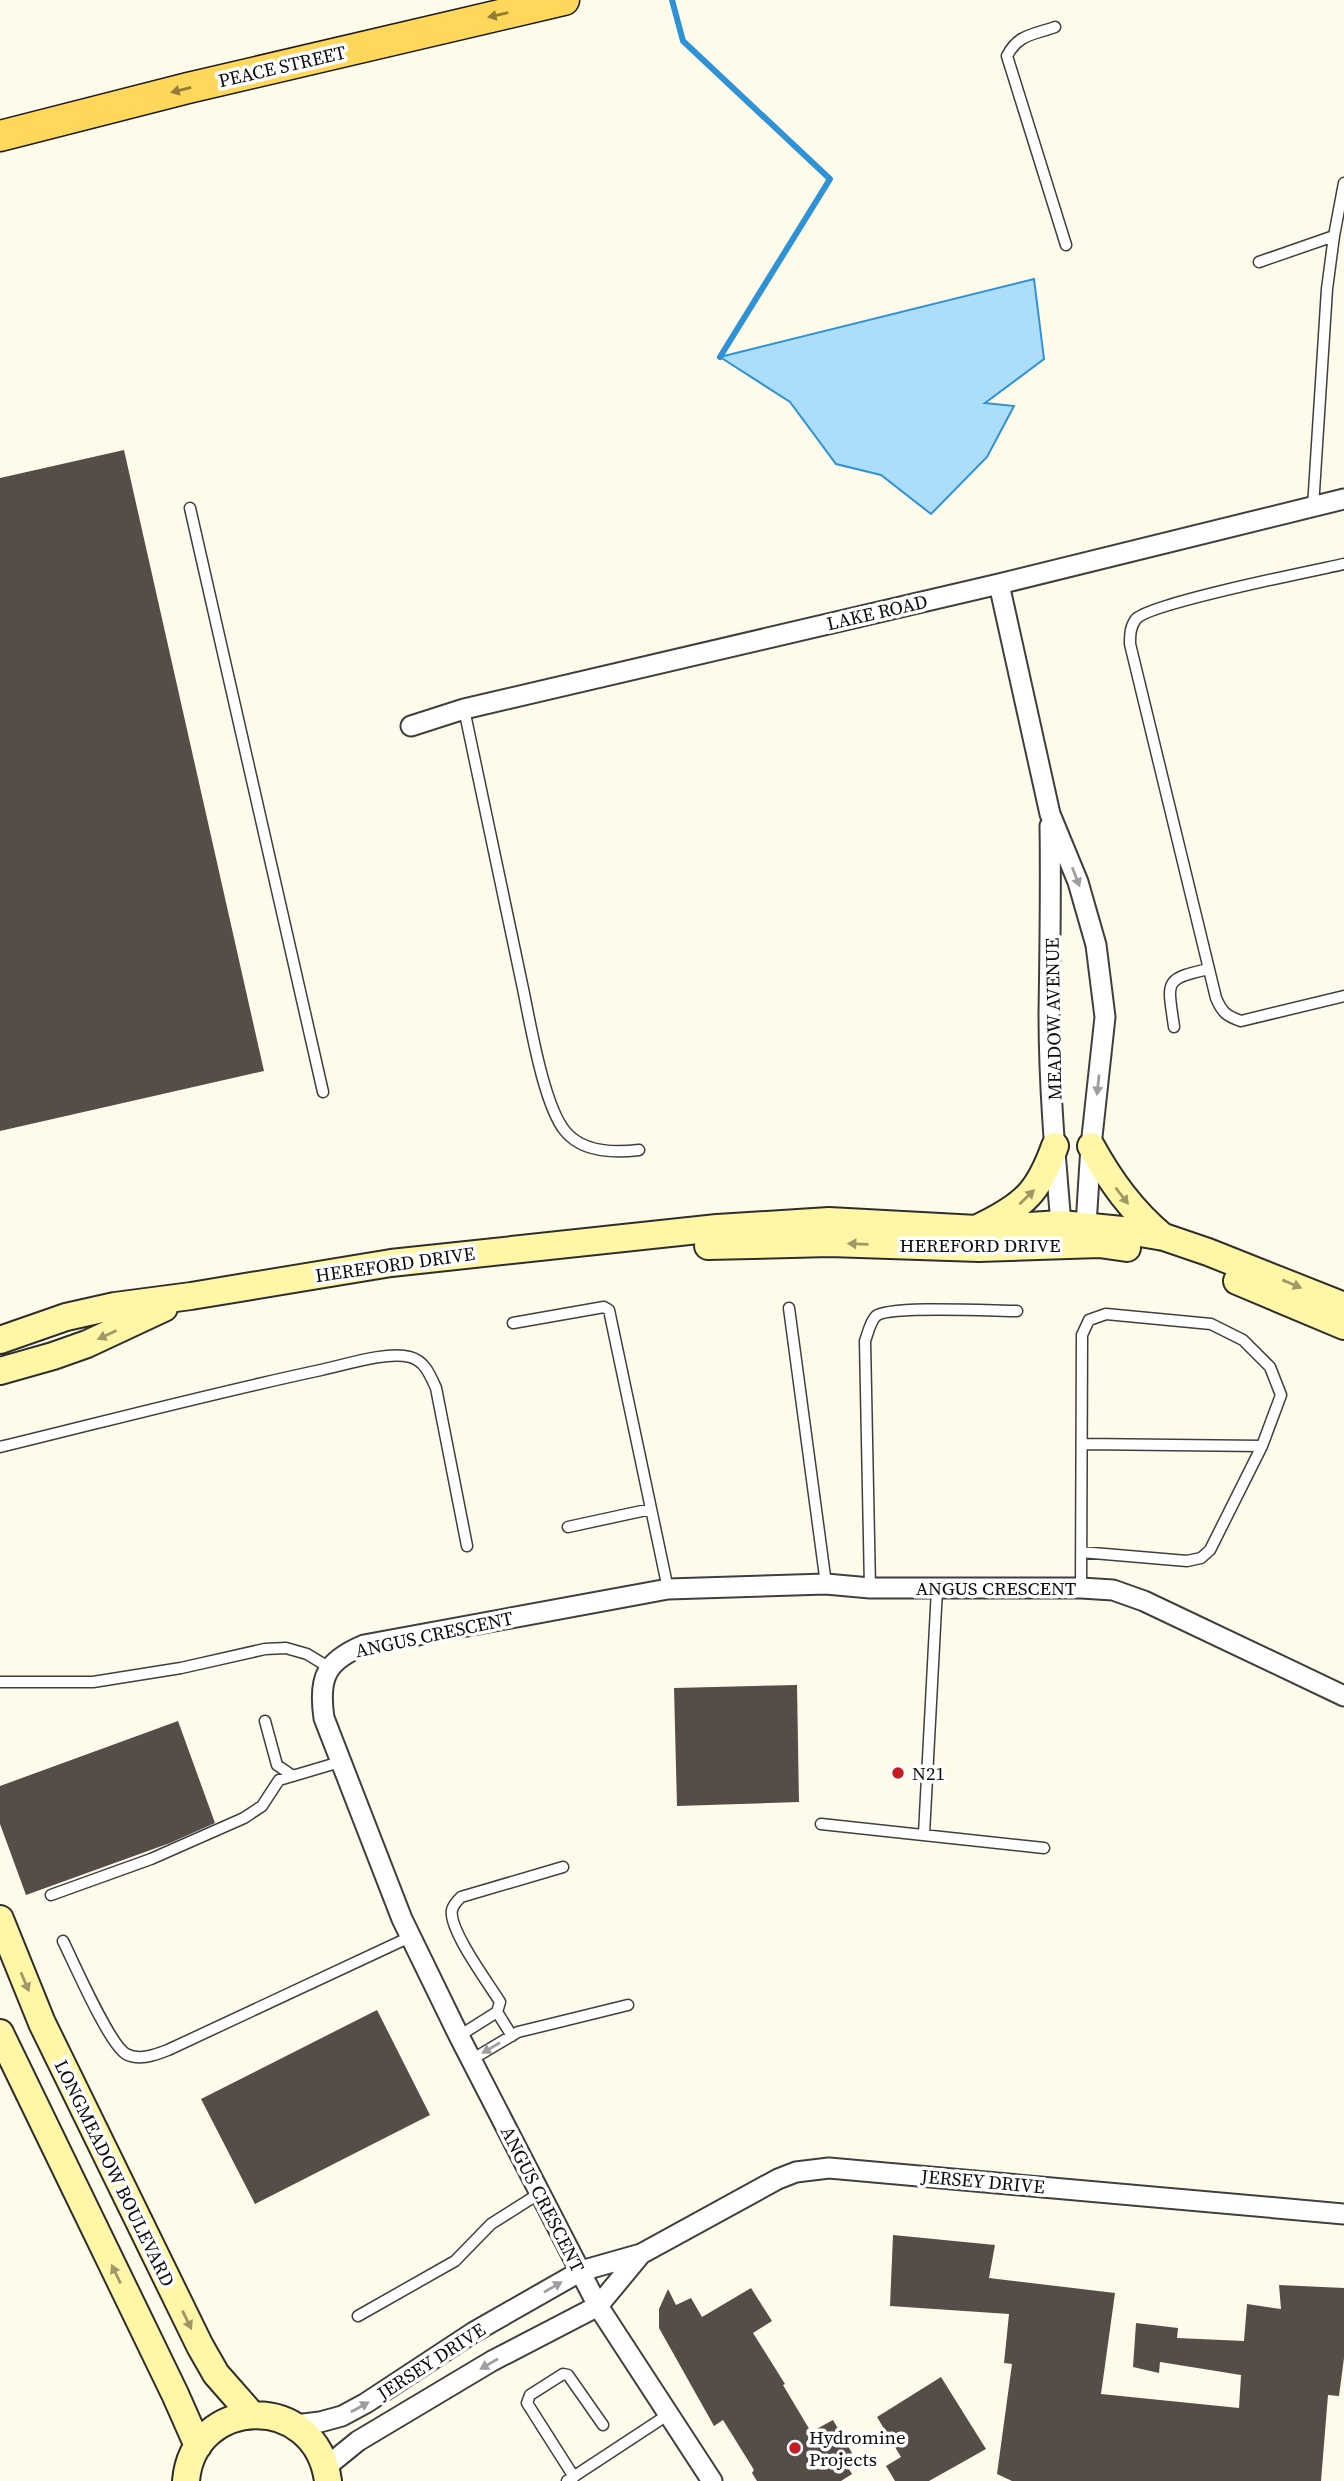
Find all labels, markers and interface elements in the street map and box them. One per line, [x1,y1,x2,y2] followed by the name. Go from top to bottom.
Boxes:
[487,10,509,21] one-way arrow
[216,39,349,93] street label: PEACE STREET
[170,85,192,96] one-way arrow
[824,588,930,636] street label: LAKE ROAD
[1071,867,1082,888] one-way arrow
[1039,937,1067,1101] street label: MEADOW AVENUE
[1092,1074,1103,1096] one-way arrow
[1115,1187,1129,1205] one-way arrow
[1018,1188,1035,1205] one-way arrow
[900,1232,1060,1258] street label: HEREFORD DRIVE
[847,1239,869,1250] one-way arrow
[314,1240,476,1288] street label: HEREFORD DRIVE
[1282,1278,1302,1290] one-way arrow
[97,1329,117,1341] one-way arrow
[916,1575,1077,1601] street label: ANGUS CRESCENT
[353,1604,516,1663] street label: ANGUS CRESCENT
[912,1760,945,1786] place label: N21
[890,1765,906,1781] marker: N21
[20,1972,31,1993] one-way arrow
[482,2042,501,2054] one-way arrow
[49,2055,181,2291] street label: LONGMEADOW BOULEVARD
[495,2122,591,2277] street label: ANGUS CRESCENT
[919,2163,1046,2199] street label: JERSEY DRIVE
[110,2264,122,2284] one-way arrow
[543,2281,563,2293] one-way arrow
[181,2310,192,2330] one-way arrow
[371,2316,490,2406] street label: JERSEY DRIVE
[479,2358,499,2370] one-way arrow
[350,2401,370,2413] one-way arrow
[809,2424,906,2472] place label: Hydromine Projects
[787,2440,803,2456] marker: Hydromine Projects

